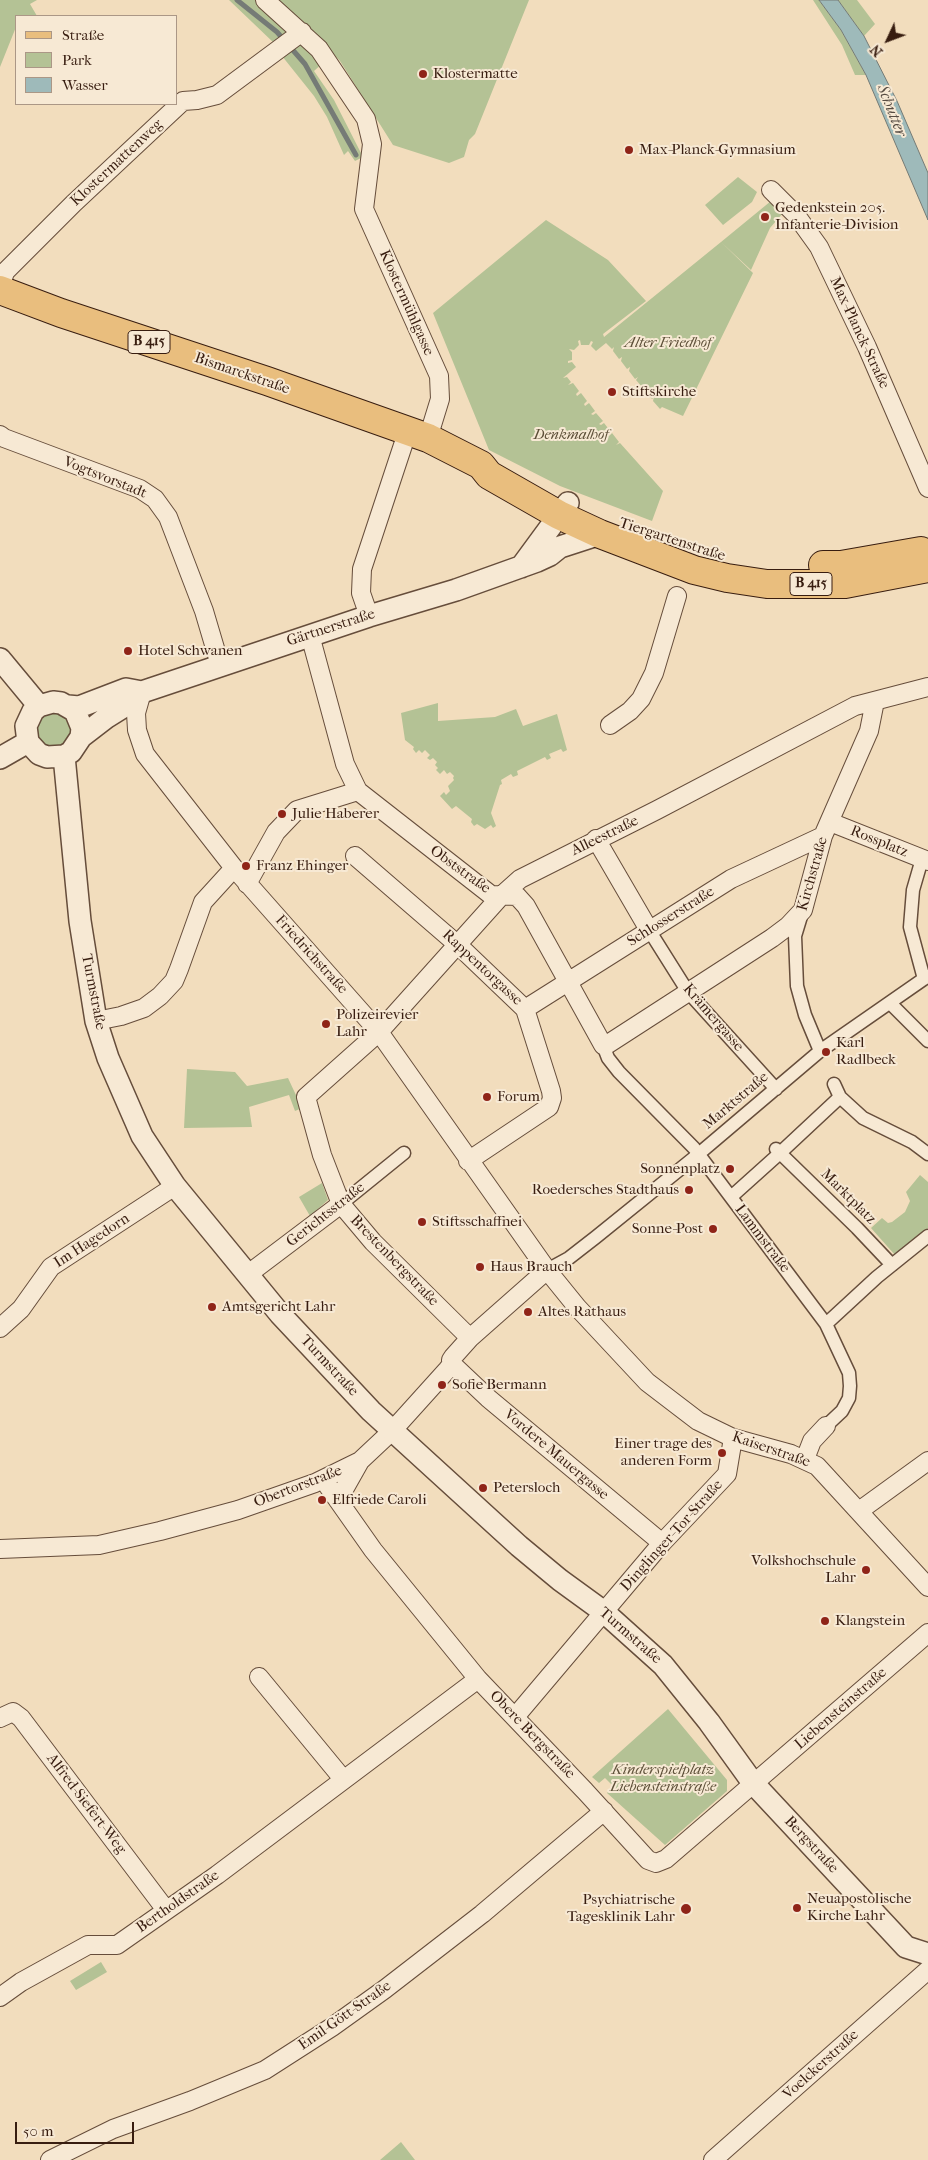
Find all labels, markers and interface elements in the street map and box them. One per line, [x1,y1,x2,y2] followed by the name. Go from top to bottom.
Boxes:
[15,15,178,105] legend
[863,15,913,65] north arrow
[62,26,104,44] text: Straße
[867,41,887,60] text: N
[62,51,92,69] text: Park
[433,65,518,83] place label: Klostermatte
[417,68,429,80] marker: Klostermatte
[62,76,108,94] text: Wasser
[872,82,910,140] water label: Schutter
[67,116,167,210] street label: Klostermattenweg
[639,141,796,159] place label: Max-Planck-Gymnasium
[623,144,635,156] marker: Max-Planck-Gymnasium
[775,199,898,234] place label: Gedenkstein 205. Infanterie-Division
[759,211,771,223] marker: Gedenkstein 205. Infanterie-Division
[375,247,437,359] street label: Klostermühlgasse
[825,274,893,392] street label: Max-Planck-Straße
[128,331,170,354] road number: B 415
[625,334,711,352] park label: Alter Friedhof
[192,349,292,399] street label: Bismarckstraße
[622,383,696,401] place label: Stiftskirche
[606,386,618,398] marker: Stiftskirche
[534,426,608,444] park label: Denkmalhof
[61,453,149,503] street label: Vogtsvorstadt
[617,514,727,566] street label: Tiergartenstraße
[790,572,832,596] road number: B 415
[285,605,377,651] street label: Gärtnerstraße
[138,642,242,660] place label: Hotel Schwanen
[122,645,134,657] marker: Hotel Schwanen
[292,805,379,823] place label: Julie Haberer
[276,808,288,820] marker: Julie Haberer
[568,812,642,860] street label: Alleestraße
[848,822,910,862] street label: Rossplatz
[794,835,832,913] street label: Kirchstraße
[426,842,494,898] street label: Obststraße
[256,857,348,875] place label: Franz Ehinger
[240,860,252,872] marker: Franz Ehinger
[624,883,718,951] street label: Schlosserstraße
[271,912,351,998] street label: Friedrichstraße
[438,926,526,1010] street label: Rappentorgasse
[77,953,109,1031] street label: Turmstraße
[679,980,747,1056] street label: Krämergasse
[336,1006,418,1041] place label: Polizeirevier Lahr
[320,1018,332,1030] marker: Polizeirevier Lahr
[836,1034,896,1069] place label: Karl Radlbeck
[820,1046,832,1058] marker: Karl Radlbeck
[700,1068,772,1134] street label: Marktstraße
[497,1088,540,1106] place label: Forum
[481,1091,493,1103] marker: Forum
[640,1160,720,1178] place label: Sonnenplatz
[724,1163,736,1175] marker: Sonnenplatz
[817,1166,879,1228] street label: Marktplatz
[283,1179,369,1251] street label: Gerichtsstraße
[532,1181,679,1199] place label: Roedersches Stadthaus
[683,1184,695,1196] marker: Roedersches Stadthaus
[730,1201,794,1277] street label: Lammstraße
[51,1210,133,1272] street label: Im Hagedorn
[346,1212,442,1310] street label: Brestenbergstraße
[432,1213,522,1231] place label: Stiftsschaffnei
[416,1216,428,1228] marker: Stiftsschaffnei
[632,1220,703,1238] place label: Sonne-Post
[707,1223,719,1235] marker: Sonne-Post
[490,1258,572,1276] place label: Haus Brauch
[474,1261,486,1273] marker: Haus Brauch
[222,1298,335,1316] place label: Amtsgericht Lahr
[206,1301,218,1313] marker: Amtsgericht Lahr
[538,1303,626,1321] place label: Altes Rathaus
[522,1306,534,1318] marker: Altes Rathaus
[296,1332,362,1400] street label: Turmstraße
[452,1376,547,1394] place label: Sofie Bermann
[436,1379,448,1391] marker: Sofie Bermann
[500,1406,612,1504] street label: Vordere Mauergasse
[729,1428,813,1472] street label: Kaiserstraße
[614,1435,712,1470] place label: Einer trage des anderen Form
[716,1447,728,1459] marker: Einer trage des anderen Form
[252,1462,344,1512] street label: Obertorstraße
[617,1476,727,1596] street label: Dinglinger-Tor-Straße
[493,1479,560,1497] place label: Petersloch
[477,1482,489,1494] marker: Petersloch
[332,1491,427,1509] place label: Elfriede Caroli
[316,1494,328,1506] marker: Elfriede Caroli
[751,1552,856,1587] place label: Volkshochschule Lahr
[860,1564,872,1576] marker: Volkshochschule Lahr
[595,1604,665,1668] street label: Turmstraße
[835,1612,905,1630] place label: Klangstein
[819,1615,831,1627] marker: Klangstein
[791,1664,891,1754] street label: Liebensteinstraße
[485,1687,579,1783] street label: Obere Bergstraße
[42,1750,130,1858] street label: Alfred-Siefert-Weg
[610,1761,716,1796] park label: Kinderspielplatz Liebensteinstraße
[780,1813,842,1877] street label: Bergstraße
[133,1867,223,1937] street label: Bertholdstraße
[807,1890,911,1925] place label: Neuapostolische Kirche Lahr
[567,1891,675,1926] place label: Psychiatrische Tagesklinik Lahr
[679,1902,693,1916] marker: Psychiatrische Tagesklinik Lahr
[791,1902,803,1914] marker: Neuapostolische Kirche Lahr
[295,1977,395,2055] street label: Emil-Gött-Straße
[779,2026,863,2104] street label: Voelckerstraße
[18,2112,136,2144] scale bar
[23,2122,53,2140] text: 50 m

